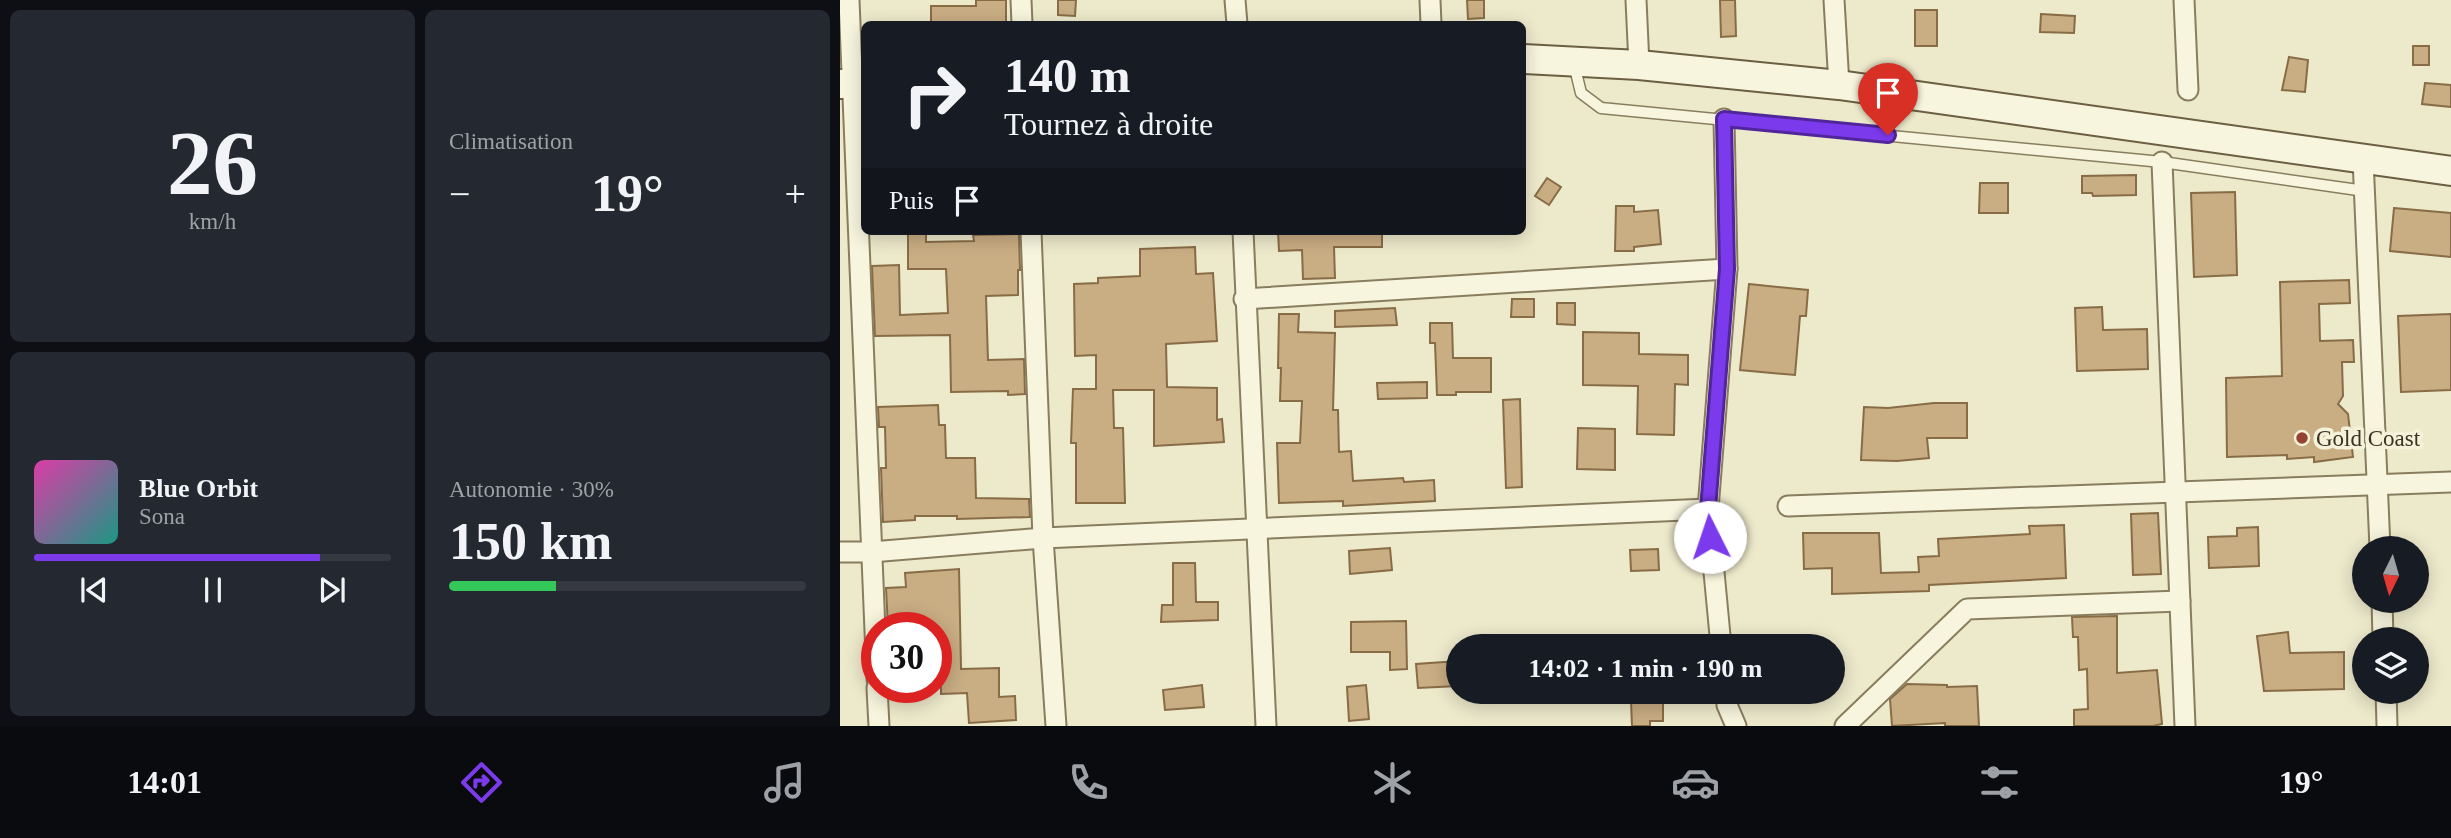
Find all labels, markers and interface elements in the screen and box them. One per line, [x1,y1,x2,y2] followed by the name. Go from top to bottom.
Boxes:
[1004,48,1131,103] text: 140 m
[889,49,980,140] icon: right
[1858,63,1918,135] pin
[1869,74,1907,112] icon: arrive
[1004,106,1213,142] text: Tournez à droite
[167,113,258,214] text: 26
[449,129,573,154] text: Climatisation
[591,165,664,222] text: 19°
[449,173,470,215] text: −
[785,173,806,215] text: +
[948,182,986,220] icon: arrive
[889,186,934,215] text: Puis
[189,209,236,234] text: km/h
[2316,426,2421,451] place label: Gold Coast
[2294,430,2310,446] marker: Gold Coast
[139,474,258,503] text: Blue Orbit
[449,477,614,502] text: Autonomie · 30%
[1673,500,1747,574] position arrow
[139,504,185,529] text: Sona
[449,513,612,570] text: 150 km
[2352,536,2429,612] north arrow
[2352,536,2429,704] map controls
[75,571,113,609] icon: previous
[194,571,232,609] icon: pause
[313,571,351,609] icon: next
[861,612,952,703] speed limit sign: 30
[2352,627,2429,704] button: layers
[1529,654,1763,683] text: 14:02 · 1 min · 190 m
[457,758,506,807] icon: directions
[760,758,809,807] icon: music
[1064,758,1113,807] icon: phone
[1368,758,1417,807] icon: climate
[1671,758,1720,807] icon: car
[1975,758,2024,807] icon: filters
[127,764,202,800] text: 14:01
[2279,764,2324,800] text: 19°

